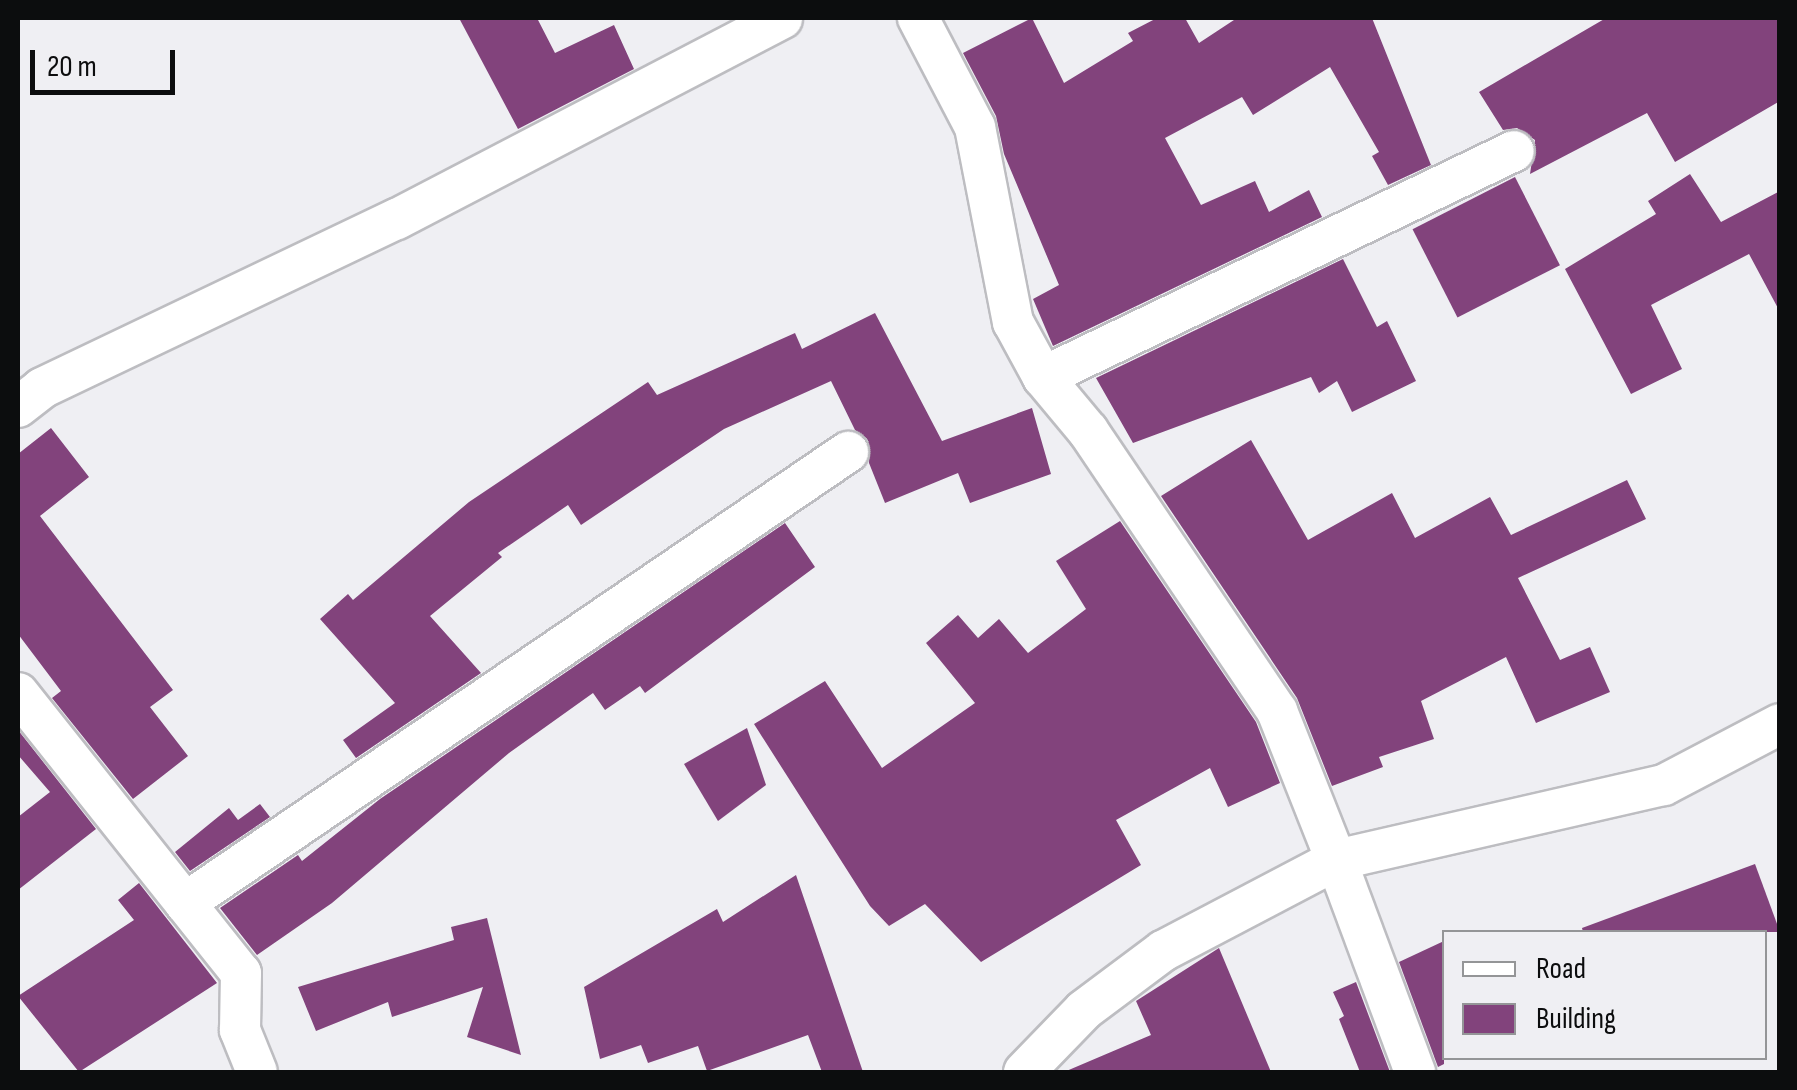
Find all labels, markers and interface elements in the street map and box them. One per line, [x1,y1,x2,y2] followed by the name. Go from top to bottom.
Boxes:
[35,30,180,92] scale bar
[47,49,97,85] text: 20 m
[1442,930,1767,1060] legend
[1536,951,1586,987] text: Road
[1536,1001,1616,1037] text: Building

